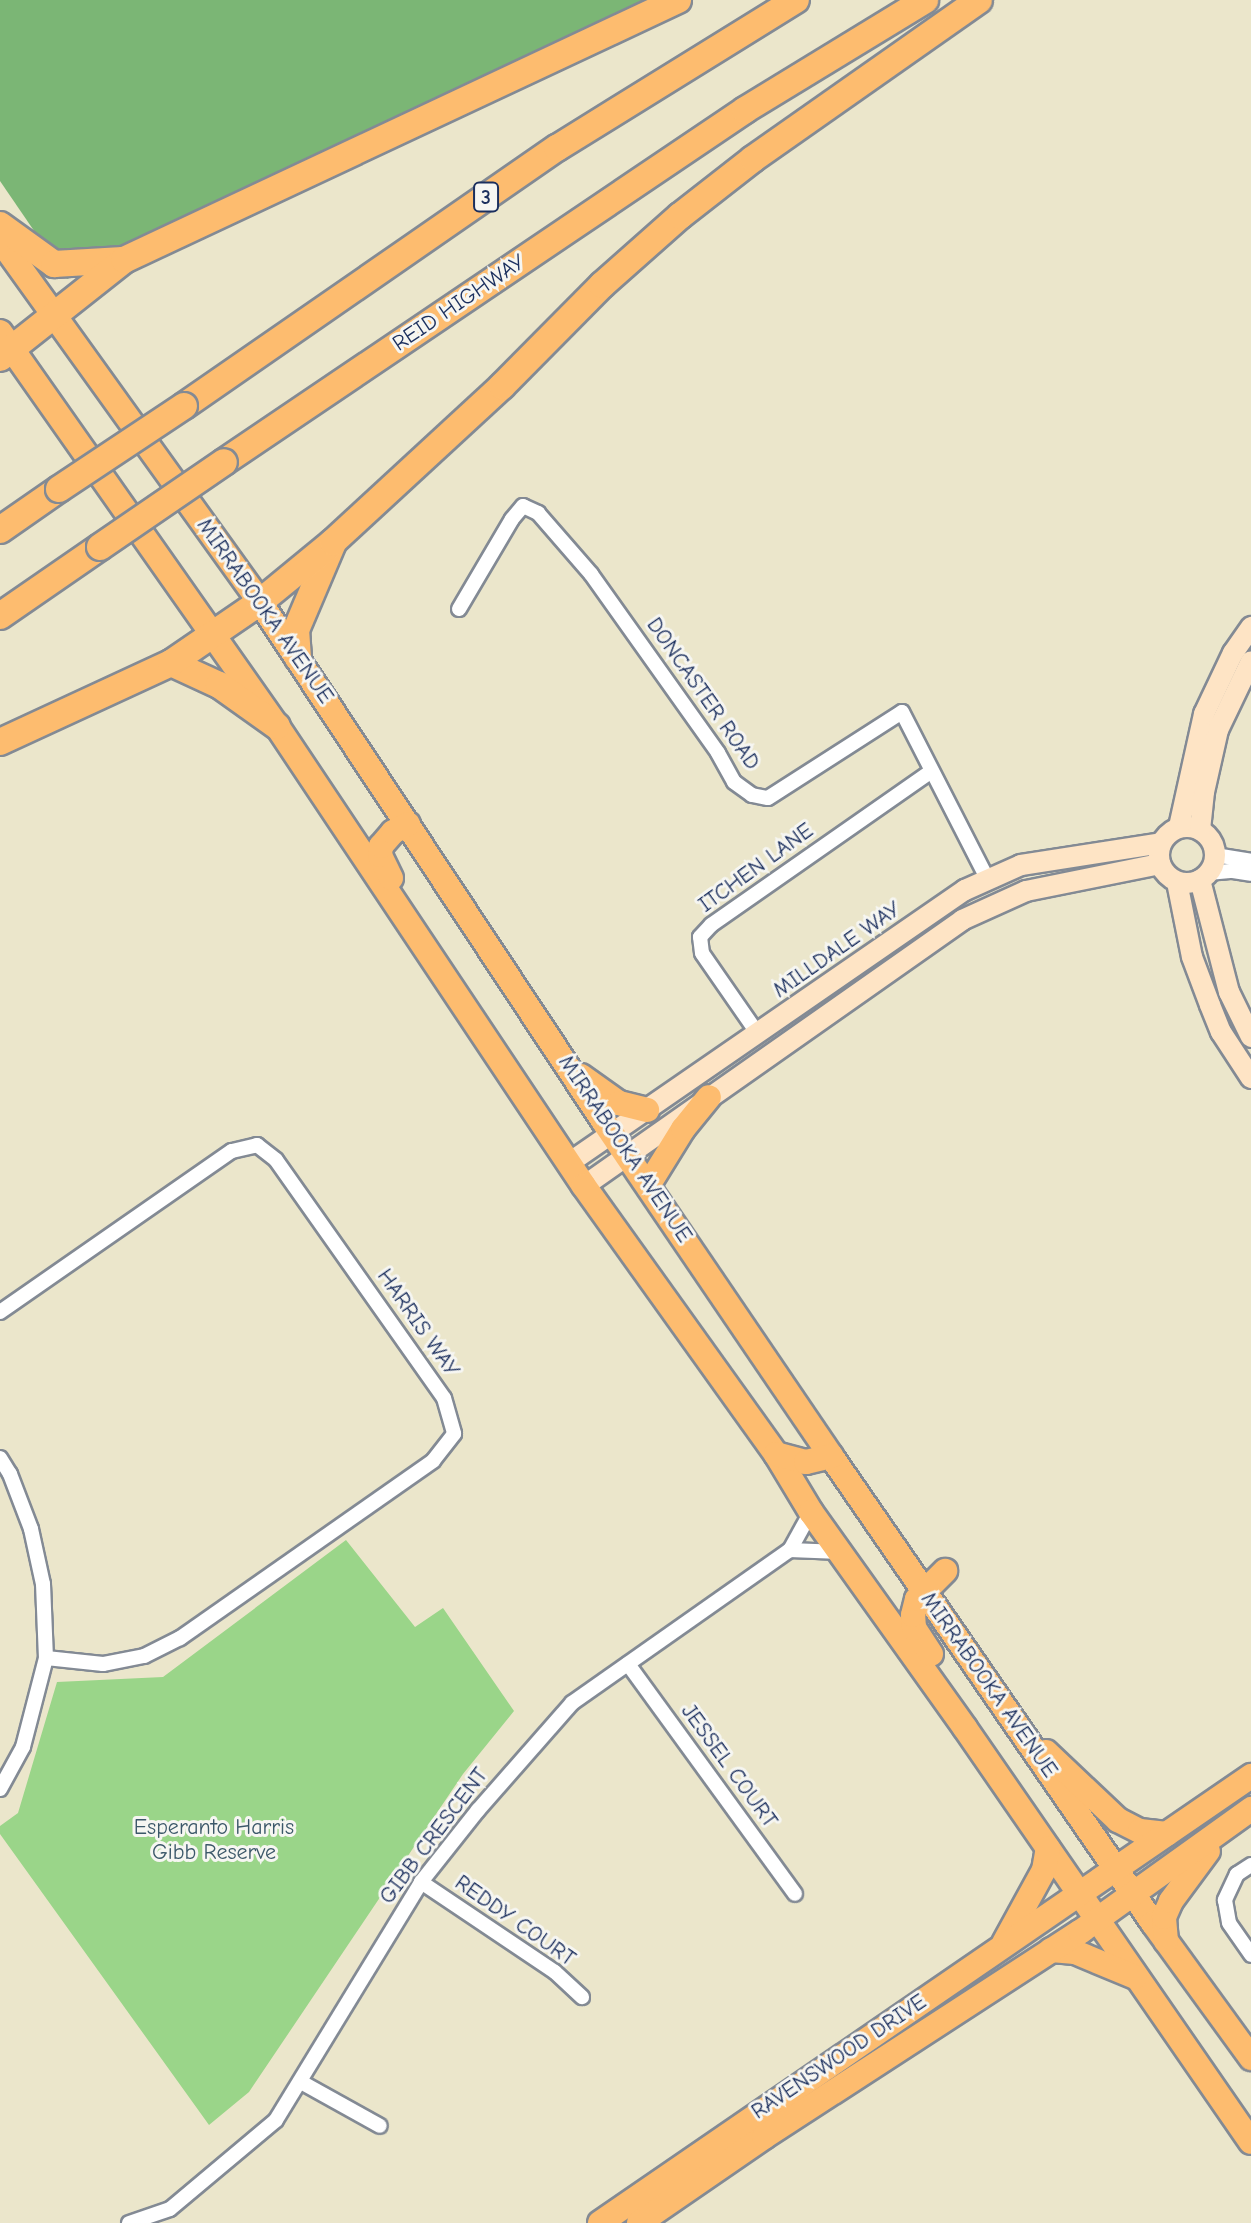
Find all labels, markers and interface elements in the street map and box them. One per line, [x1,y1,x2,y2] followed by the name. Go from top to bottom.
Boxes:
[472,181,500,213] road number: 3
[388,249,530,357] street label: REID HIGHWAY
[191,513,339,709] street label: MIRRABOOKA AVENUE
[641,613,765,775] street label: DONCASTER ROAD
[694,818,818,918] street label: ITCHEN LANE
[768,896,906,1004] street label: MILLDALE WAY
[552,1050,698,1248] street label: MIRRABOOKA AVENUE
[371,1264,465,1382] street label: HARRIS WAY
[915,1587,1063,1783] street label: MIRRABOOKA AVENUE
[675,1699,783,1833] street label: JESSEL COURT
[374,1763,494,1909] street label: GIBB CRESCENT
[134,1814,294,1866] park label: Esperanto Harris Gibb Reserve
[450,1870,580,1972] street label: REDDY COURT
[747,1989,931,2125] street label: RAVENSWOOD DRIVE

